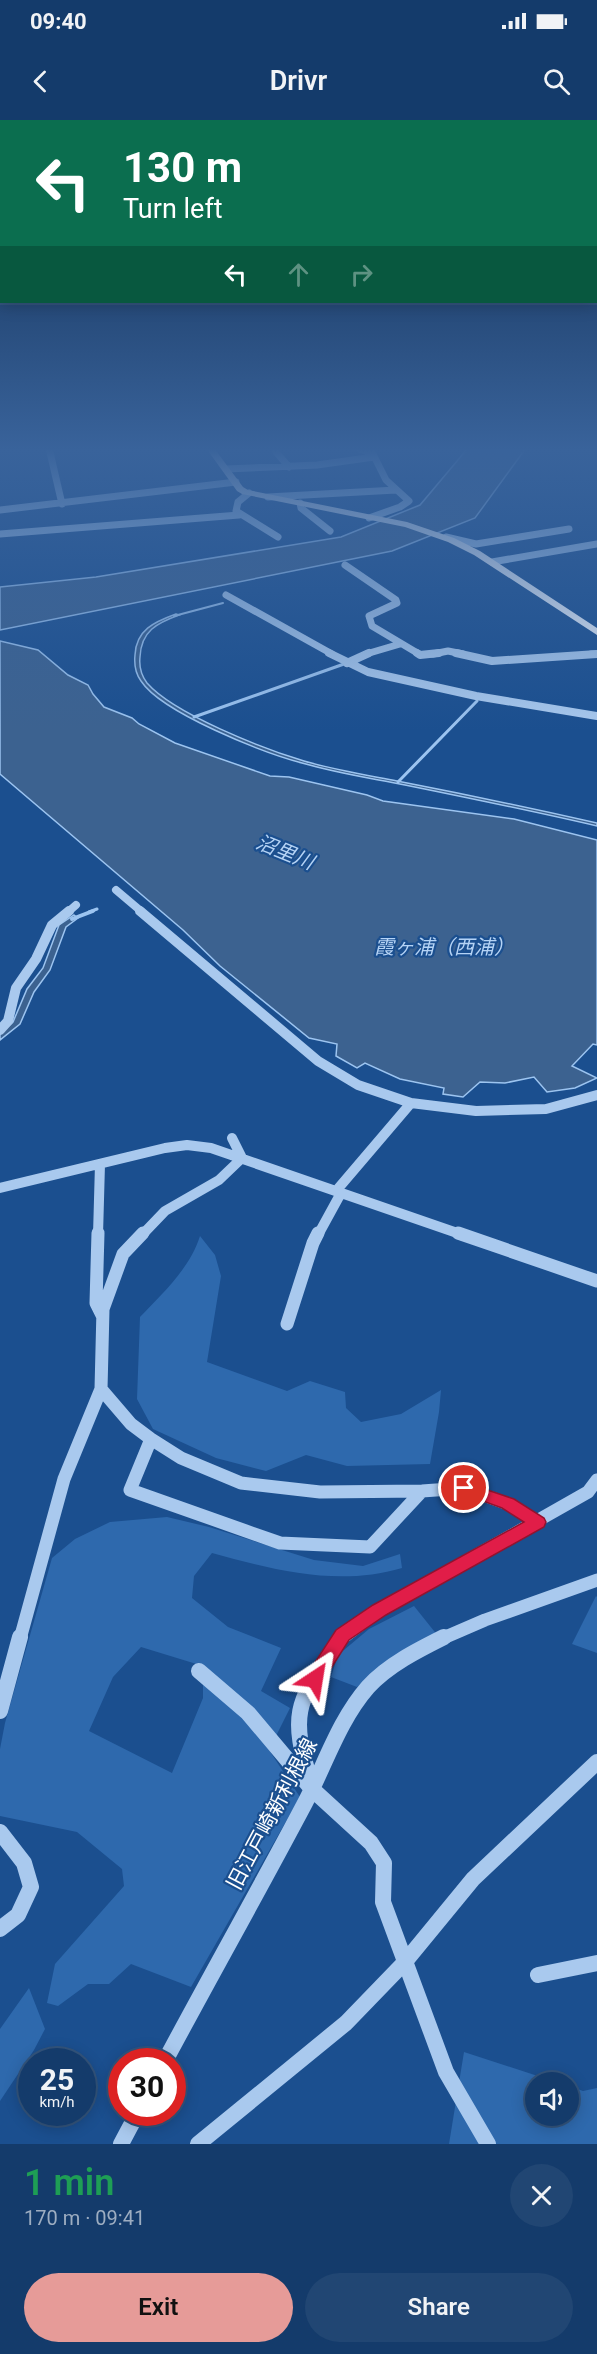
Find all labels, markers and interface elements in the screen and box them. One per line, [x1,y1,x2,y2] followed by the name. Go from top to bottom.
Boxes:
[30,9,87,34] text: 09:40
[24,65,57,98] icon: back
[270,65,327,97] text: Drivr
[540,65,573,98] icon: search
[123,143,242,192] text: 130 m
[24,144,102,222] icon: left
[123,193,223,225] text: Turn left
[219,258,252,291] icon: left
[282,258,315,291] icon: ahead
[345,258,378,291] icon: right
[253,830,319,875] water label: 沼里川
[374,935,514,959] water label: 霞ヶ浦（西浦）
[438,1462,489,1513] pin
[447,1471,480,1504] icon: arrive
[283,1647,347,1711] position arrow
[222,1734,322,1894] street label: 旧江戸崎新利根線
[108,2048,186,2126] speed limit sign: 30
[40,2062,74,2097] text: 25
[525,2072,579,2126] map controls
[525,2072,579,2126] button: sound
[39,2093,75,2111] text: km/h
[24,2162,114,2204] text: 1 min
[510,2164,573,2227] button: close
[24,2206,145,2230] text: 170 m · 09:41
[24,2273,293,2342] button: Exit
[305,2273,573,2342] button: Share

